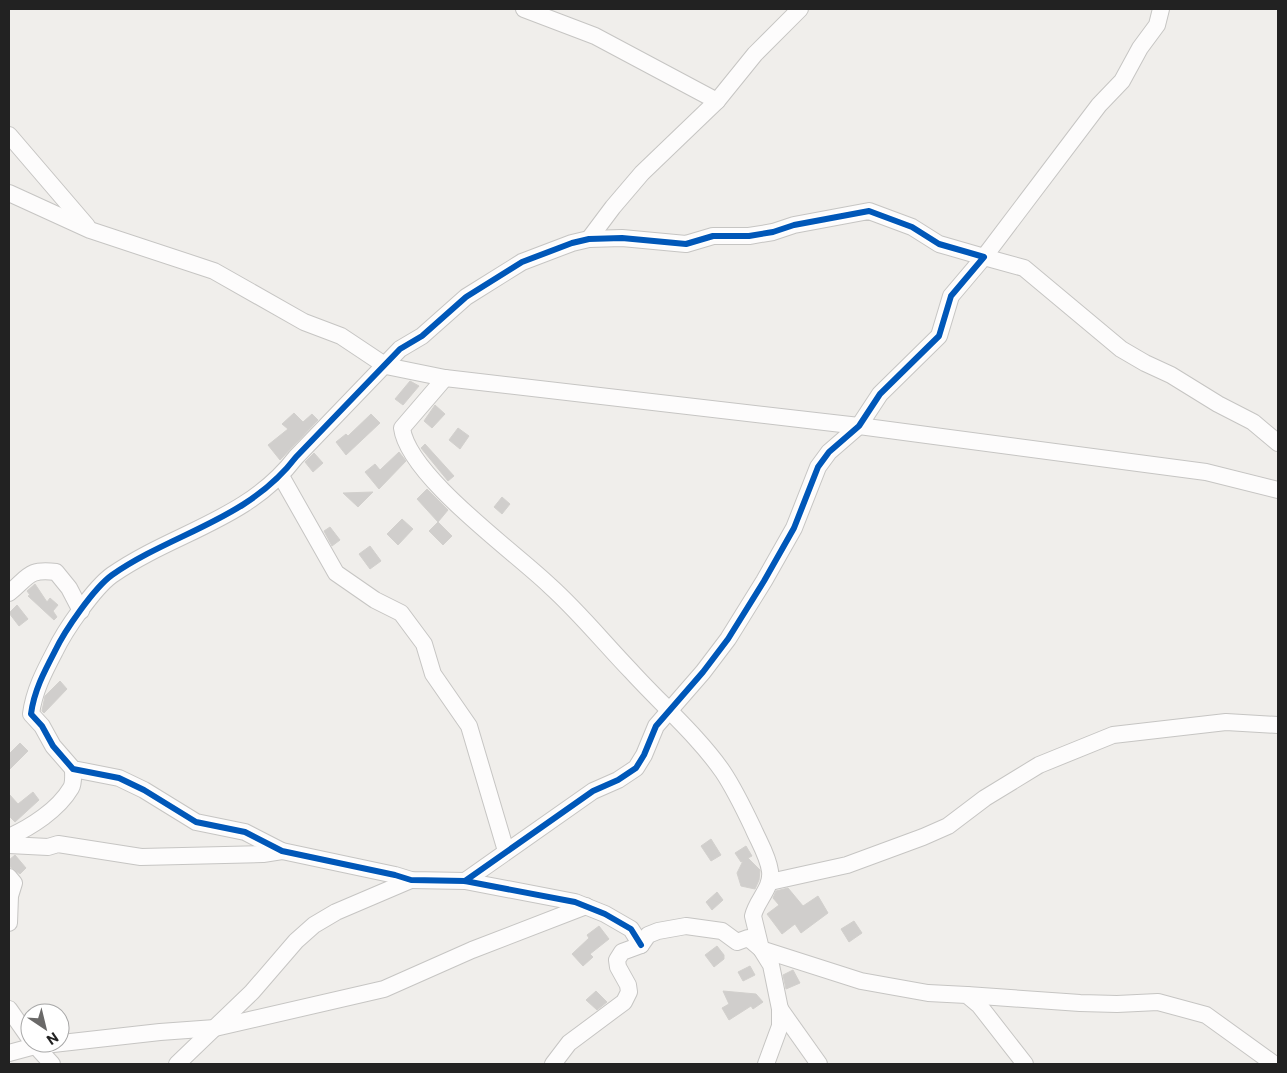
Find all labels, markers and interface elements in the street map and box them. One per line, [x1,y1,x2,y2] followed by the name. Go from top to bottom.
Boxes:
[20,1003,70,1053] north arrow
[44,1029,62,1049] text: N

